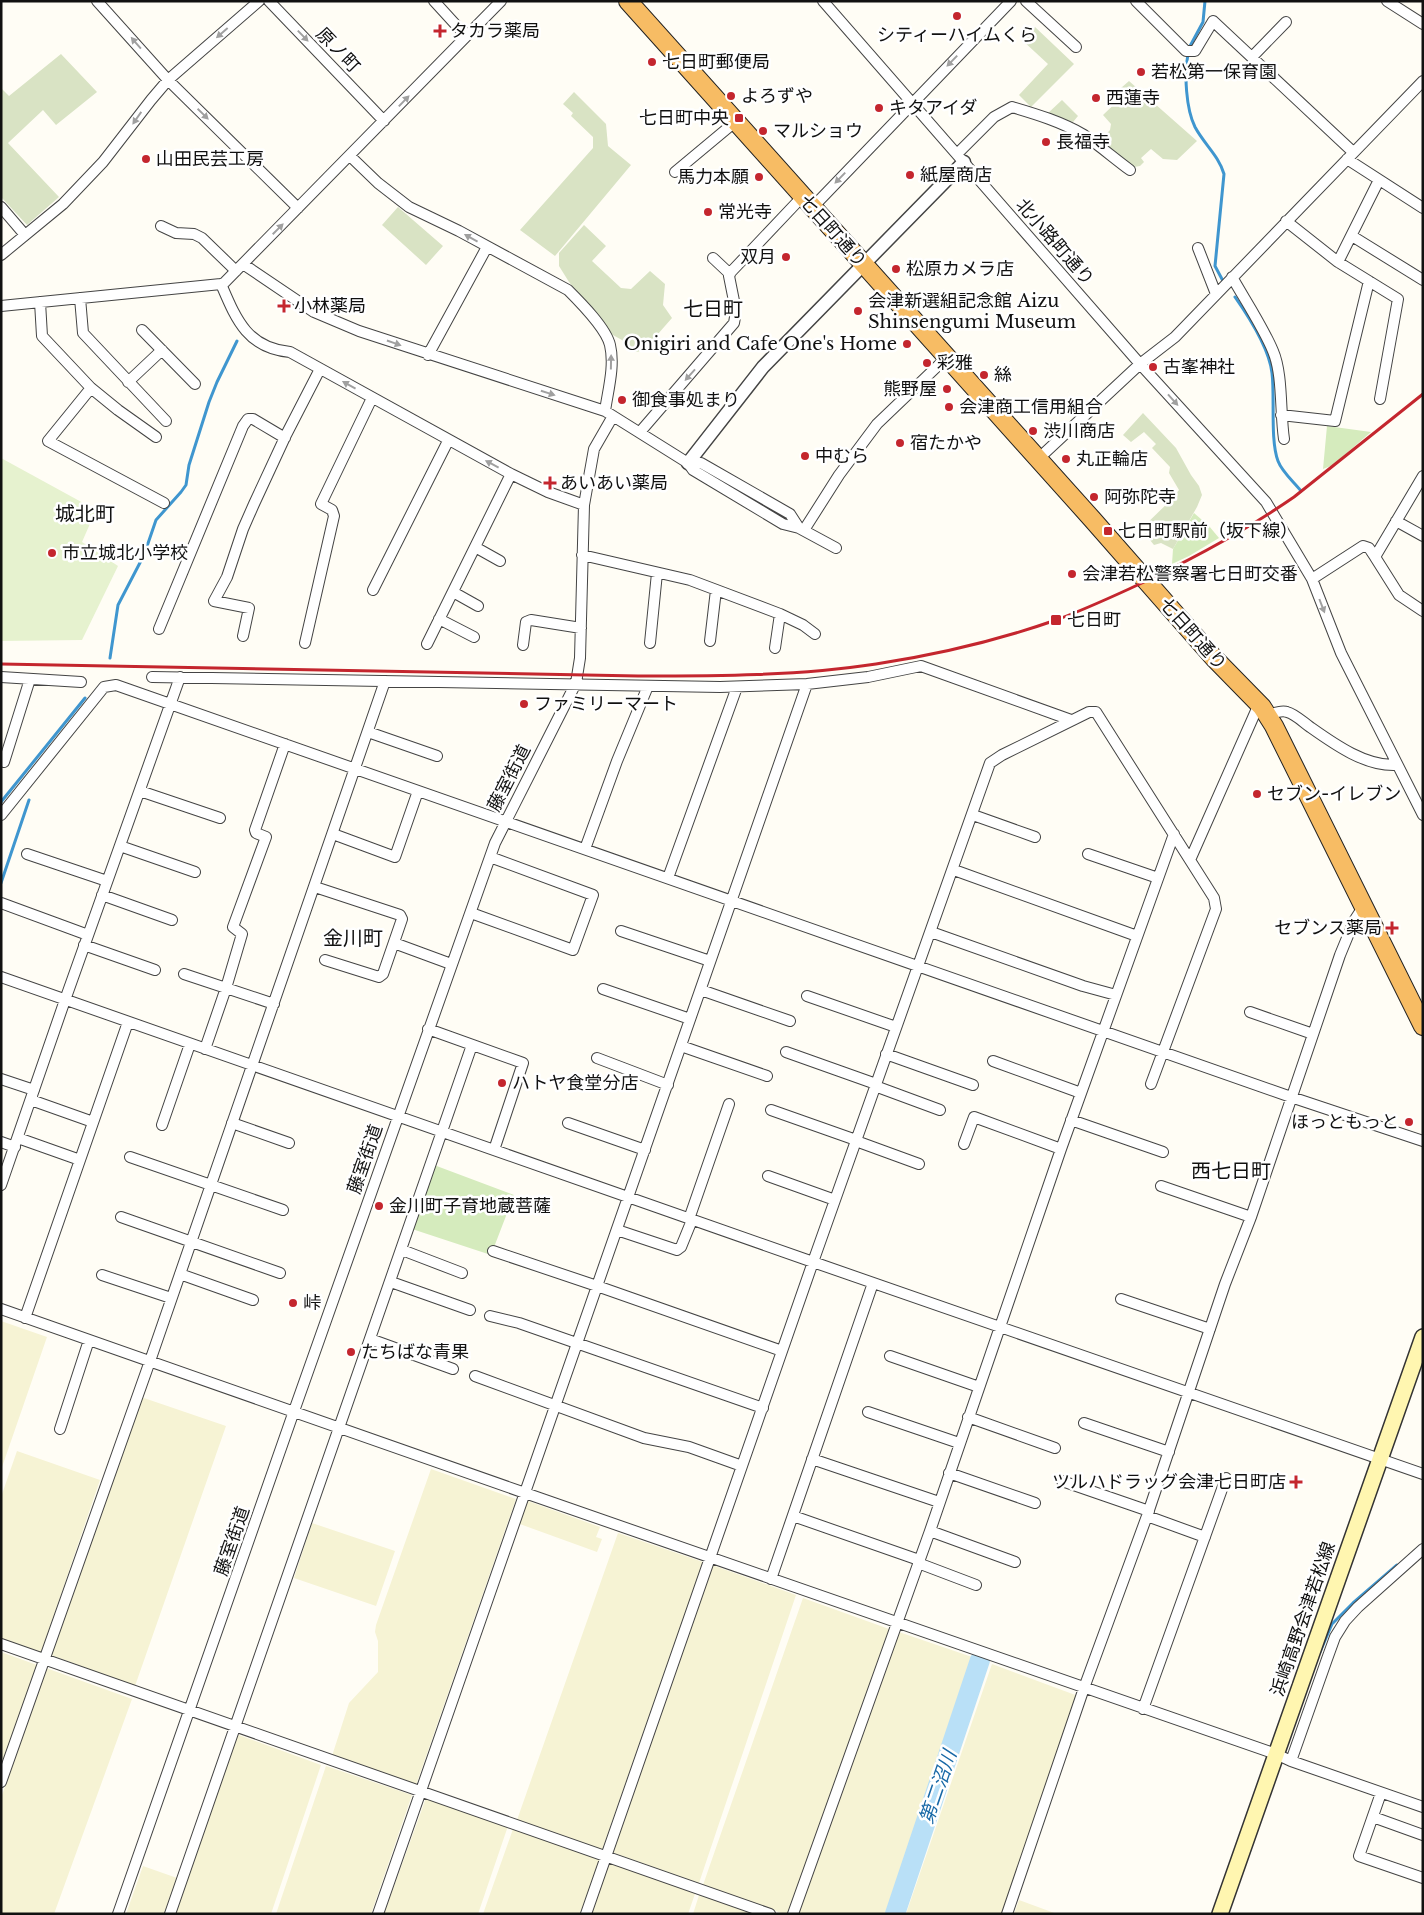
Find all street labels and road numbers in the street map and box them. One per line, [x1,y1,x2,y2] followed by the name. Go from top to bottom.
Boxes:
[311,23,365,77] street label: 原ノ町
[795,190,871,272] street label: 七日町通り
[1011,194,1099,290] street label: 北小路町通り
[1155,593,1231,675] street label: 七日町通り
[483,741,535,815] street label: 藤室街道
[343,1121,387,1197] street label: 藤室街道
[210,1503,254,1579] street label: 藤室街道
[1266,1539,1340,1699] street label: 浜崎高野会津若松線

